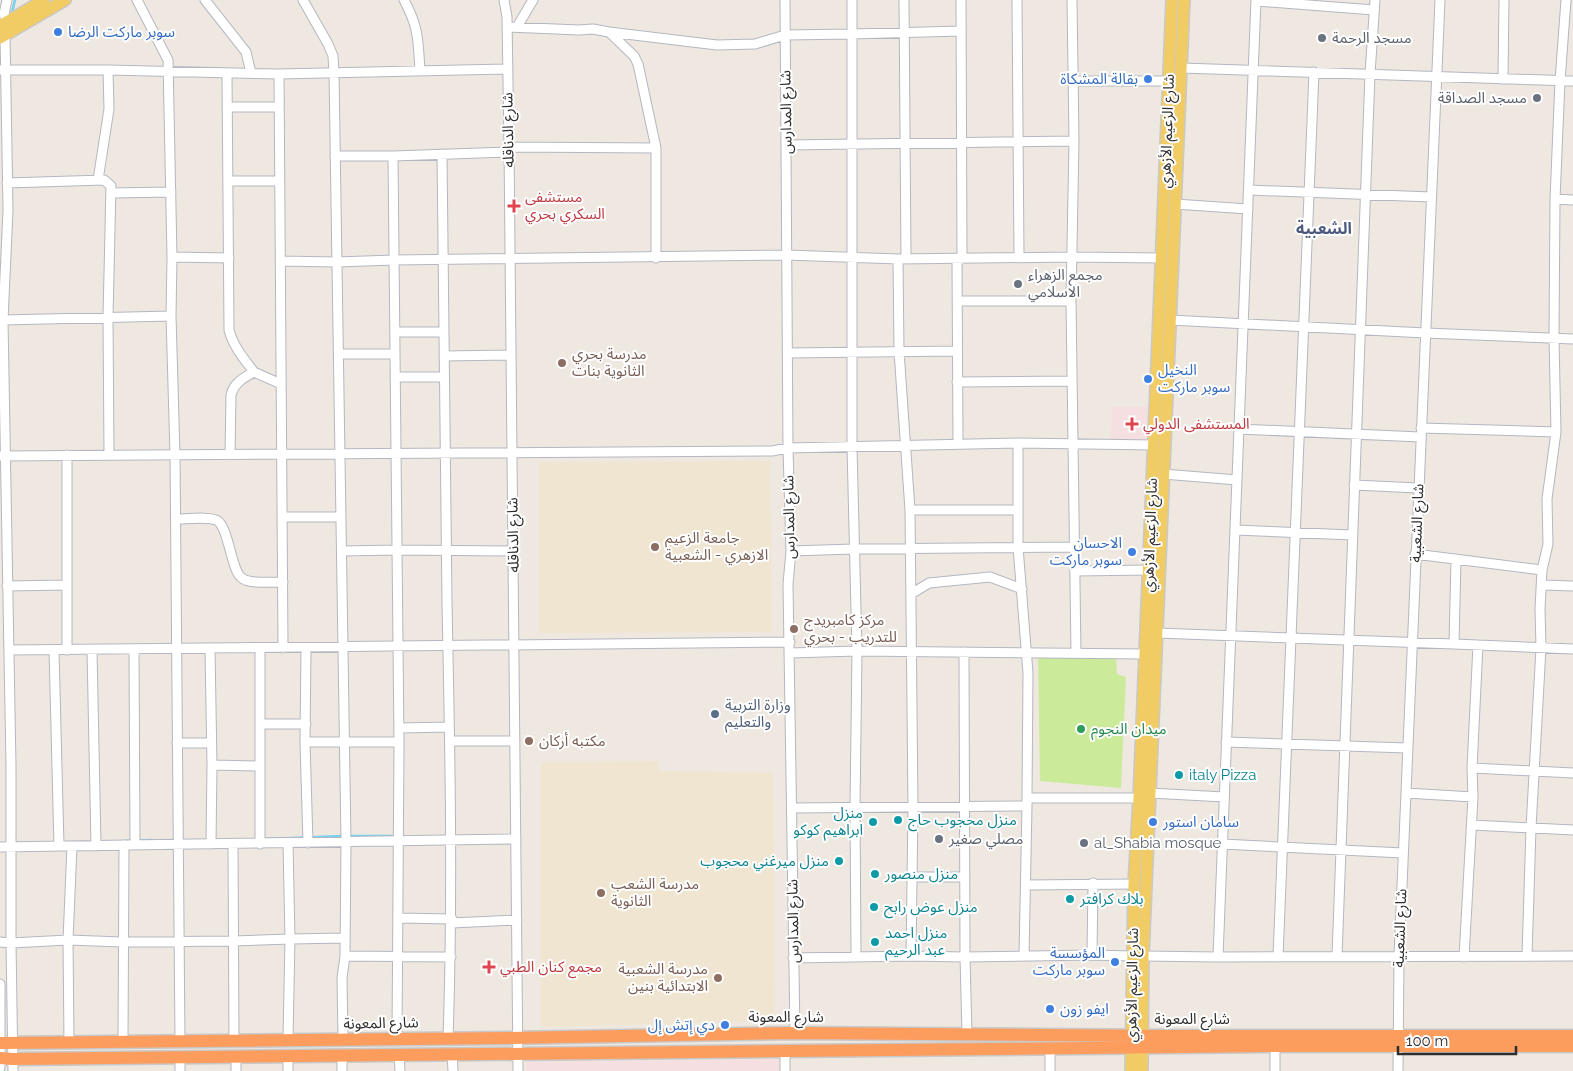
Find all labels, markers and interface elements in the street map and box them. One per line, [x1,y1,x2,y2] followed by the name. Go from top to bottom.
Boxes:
[68,23,175,41] place label: سوبر ماركت الرضا
[52,26,64,38] marker: سوبر ماركت الرضا
[1332,29,1412,47] place label: مسجد الرحمة
[1316,32,1328,44] marker: مسجد الرحمة
[776,70,799,154] street label: شارع المدارس
[1060,70,1138,88] place label: بقالة المشكاة
[1142,73,1154,85] marker: بقالة المشكاة
[1156,73,1181,189] street label: شارع الزعيم الأزهري
[1438,89,1527,107] place label: مسجد الصداقة
[498,92,521,168] street label: شارع الدناقله
[1531,92,1543,104] marker: مسجد الصداقة
[525,188,605,225] place label: مستشفى السكري بحري
[507,199,521,213] marker: مستشفى السكري بحري
[1296,219,1352,238] district label: الشعبية
[1028,266,1103,303] place label: مجمع الزهراء الاسلامي
[1012,278,1024,290] marker: مجمع الزهراء الاسلامي
[572,345,647,380] place label: مدرسة بحري الثانوية بنات
[556,357,568,369] marker: مدرسة بحري الثانوية بنات
[1158,361,1231,396] place label: النخيل سوبر ماركت
[1142,373,1154,385] marker: النخيل سوبر ماركت
[1143,415,1250,435] place label: المستشفى الدولي
[1125,417,1139,431] marker: المستشفى الدولي
[779,475,802,559] street label: شارع المدارس
[1139,477,1164,593] street label: شارع الزعيم الأزهري
[1407,483,1430,563] street label: شارع الشعبية
[503,497,526,573] street label: شارع الدناقله
[665,529,768,566] place label: جامعة الزعيم الازهري - الشعبية
[1050,534,1122,569] place label: الاحسان سوبر ماركت
[649,541,661,553] marker: جامعة الزعيم الازهري - الشعبية
[1126,546,1138,558] marker: الاحسان سوبر ماركت
[804,611,897,648] place label: مركز كامبريدج للتدريب - بحري
[788,623,800,635] marker: مركز كامبريدج للتدريب - بحري
[725,696,791,733] place label: وزارة التربية والتعليم
[709,708,721,720] marker: وزارة التربية والتعليم
[1091,720,1167,740] place label: ميدان النجوم
[1075,723,1087,735] marker: ميدان النجوم
[539,732,606,750] place label: مكتبه أركان
[523,735,535,747] marker: مكتبه أركان
[1189,766,1256,784] place label: italy Pizza
[1173,769,1185,781] marker: italy Pizza
[793,804,863,841] place label: منزل ابراهيم كوكو
[908,811,1017,832] place label: منزل محجوب حاج
[1162,813,1239,831] place label: سامان استور
[892,814,904,826] marker: منزل محجوب حاج
[867,816,879,828] marker: منزل ابراهيم كوكو
[1147,816,1159,828] marker: سامان استور
[948,830,1023,850] place label: مصلي صغير
[933,833,945,845] marker: مصلي صغير
[1094,834,1222,852] place label: al_Shabia mosque
[1078,837,1090,849] marker: al_Shabia mosque
[700,852,829,872] place label: منزل ميرغني محجوب
[833,855,845,867] marker: منزل ميرغني محجوب
[884,865,958,883] place label: منزل منصور
[869,868,881,880] marker: منزل منصور
[611,875,699,910] place label: مدرسة الشعب الثانوية
[783,879,806,963] street label: شارع المدارس
[595,887,607,899] marker: مدرسة الشعب الثانوية
[1390,888,1413,968] street label: شارع الشعبية
[1079,890,1144,908] place label: بلاك كرافتر
[1064,893,1076,905] marker: بلاك كرافتر
[884,898,978,919] place label: منزل عوض رابح
[868,901,880,913] marker: منزل عوض رابح
[885,924,947,961] place label: منزل احمد عبد الرحيم
[1122,927,1145,1043] street label: شارع الزعيم الأزهري
[869,936,881,948] marker: منزل احمد عبد الرحيم
[1033,944,1105,979] place label: المؤسسة سوبر ماركت
[1109,956,1121,968] marker: المؤسسة سوبر ماركت
[500,958,602,979] place label: مجمع كنان الطبي
[482,960,496,974] marker: مجمع كنان الطبي
[618,960,708,995] place label: مدرسة الشعبية الابتدائية بنين
[712,972,724,984] marker: مدرسة الشعبية الابتدائية بنين
[1060,1000,1109,1018] place label: ايفو زون
[1044,1003,1056,1015] marker: ايفو زون
[748,1008,824,1029] street label: شارع المعونة
[1154,1010,1230,1031] street label: شارع المعونة
[343,1013,419,1036] street label: شارع المعونة
[648,1016,715,1036] place label: دي إتش إل
[719,1019,731,1031] marker: دي إتش إل
[1398,1024,1516,1056] scale bar
[1406,1032,1448,1050] text: 100 m

